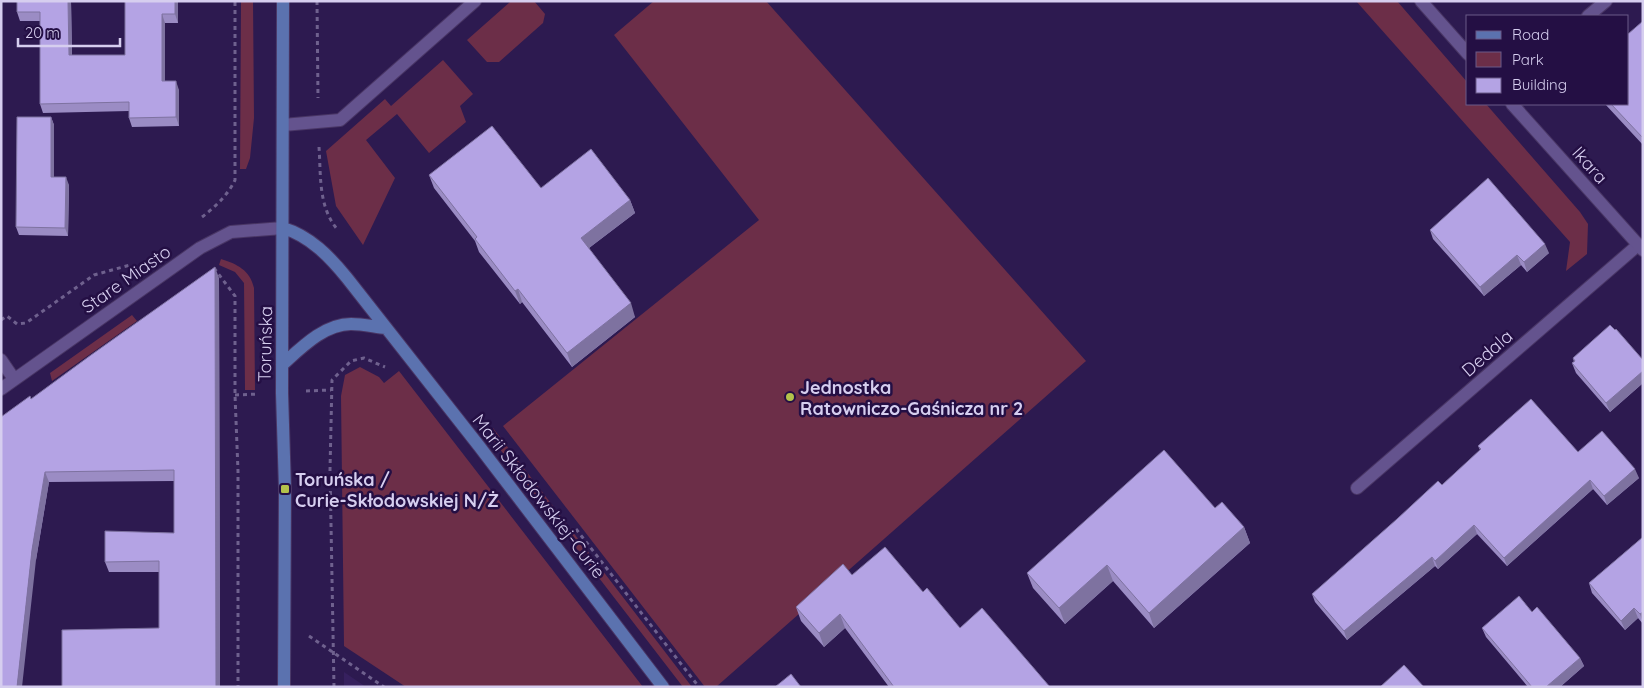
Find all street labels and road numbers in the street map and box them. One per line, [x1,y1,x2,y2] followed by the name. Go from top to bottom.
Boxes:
[1567,141,1613,189] street label: Ikara
[77,240,175,318] street label: Stare Miasto
[253,306,277,382] street label: Toruńska
[1457,325,1517,381] street label: Dedala
[468,409,610,583] street label: Marii Skłodowskiej-Curie

